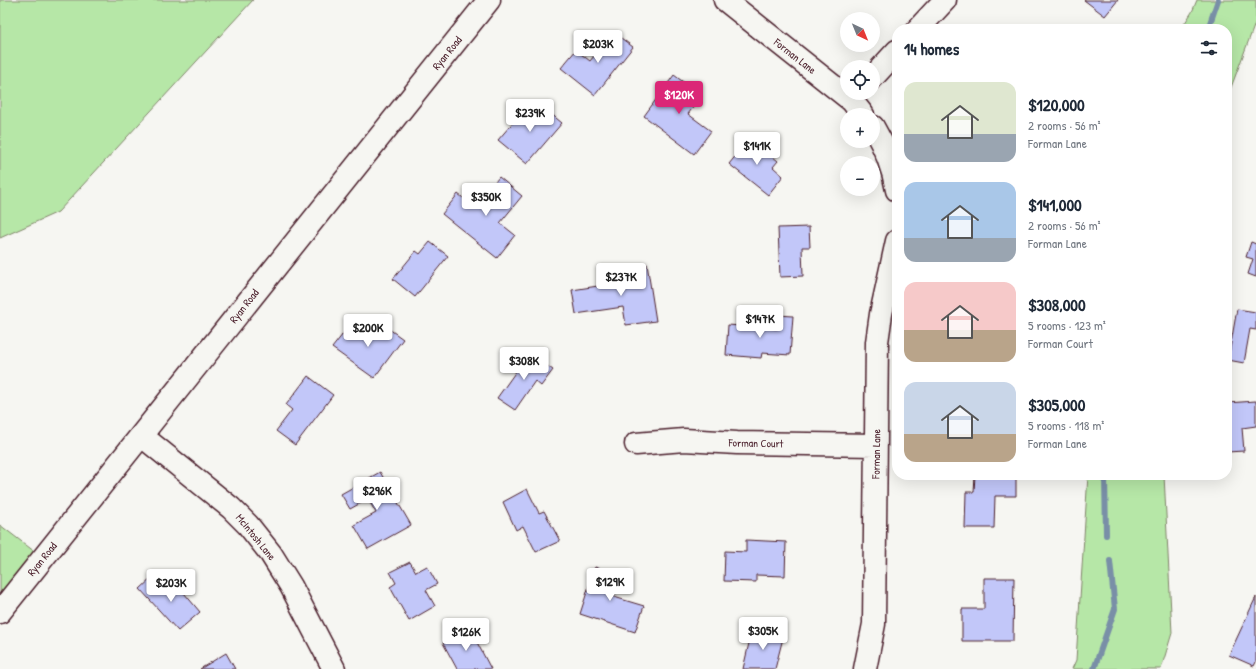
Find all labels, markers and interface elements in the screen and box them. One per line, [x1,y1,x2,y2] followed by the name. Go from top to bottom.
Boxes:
[840,12,880,52] north arrow
[840,12,880,196] map controls
[570,30,626,64] pin: $203K
[429,33,465,73] street label: Ryan Road
[582,34,614,52] text: $203K
[770,35,819,77] street label: Forman Lane
[904,37,959,60] text: 14 homes
[1198,37,1220,59] icon: filters
[840,60,880,100] button: locate
[651,81,707,115] pin: $120K
[664,85,694,103] text: $120K
[1028,93,1085,116] text: $120,000
[936,98,984,146] icon: home
[502,99,558,133] pin: $239K
[515,103,545,121] text: $239K
[840,108,880,148] button: +
[1028,116,1101,134] text: 2 rooms · 56 m²
[729,132,785,166] pin: $141K
[1028,134,1087,152] text: Forman Lane
[743,136,771,154] text: $141K
[840,156,880,196] button: −
[458,183,514,217] pin: $350K
[471,187,501,205] text: $350K
[1028,193,1082,216] text: $141,000
[936,198,984,246] icon: home
[1028,216,1101,234] text: 2 rooms · 56 m²
[1028,234,1087,252] text: Forman Lane
[593,263,649,297] pin: $237K
[605,267,637,285] text: $237K
[226,286,262,326] street label: Ryan Road
[1028,293,1086,316] text: $308,000
[936,298,984,346] icon: home
[732,305,788,339] pin: $147K
[745,309,775,327] text: $147K
[340,314,396,348] pin: $200K
[1028,316,1106,334] text: 5 rooms · 123 m²
[352,318,384,336] text: $200K
[1028,334,1093,352] text: Forman Court
[496,347,552,381] pin: $308K
[509,351,539,369] text: $308K
[1028,393,1085,416] text: $305,000
[936,398,984,446] icon: home
[1028,416,1104,434] text: 5 rooms · 118 m²
[869,428,883,480] street label: Forman Lane
[1028,434,1087,452] text: Forman Lane
[727,436,784,450] street label: Forman Court
[349,477,405,511] pin: $296K
[362,481,392,499] text: $296K
[233,511,279,564] street label: McIntosh Lane
[24,539,60,579] street label: Ryan Road
[582,568,638,602] pin: $129K
[143,569,199,603] pin: $203K
[596,572,624,590] text: $129K
[155,573,187,591] text: $203K
[735,617,791,651] pin: $305K
[438,618,494,652] pin: $126K
[748,621,778,639] text: $305K
[451,622,481,640] text: $126K

